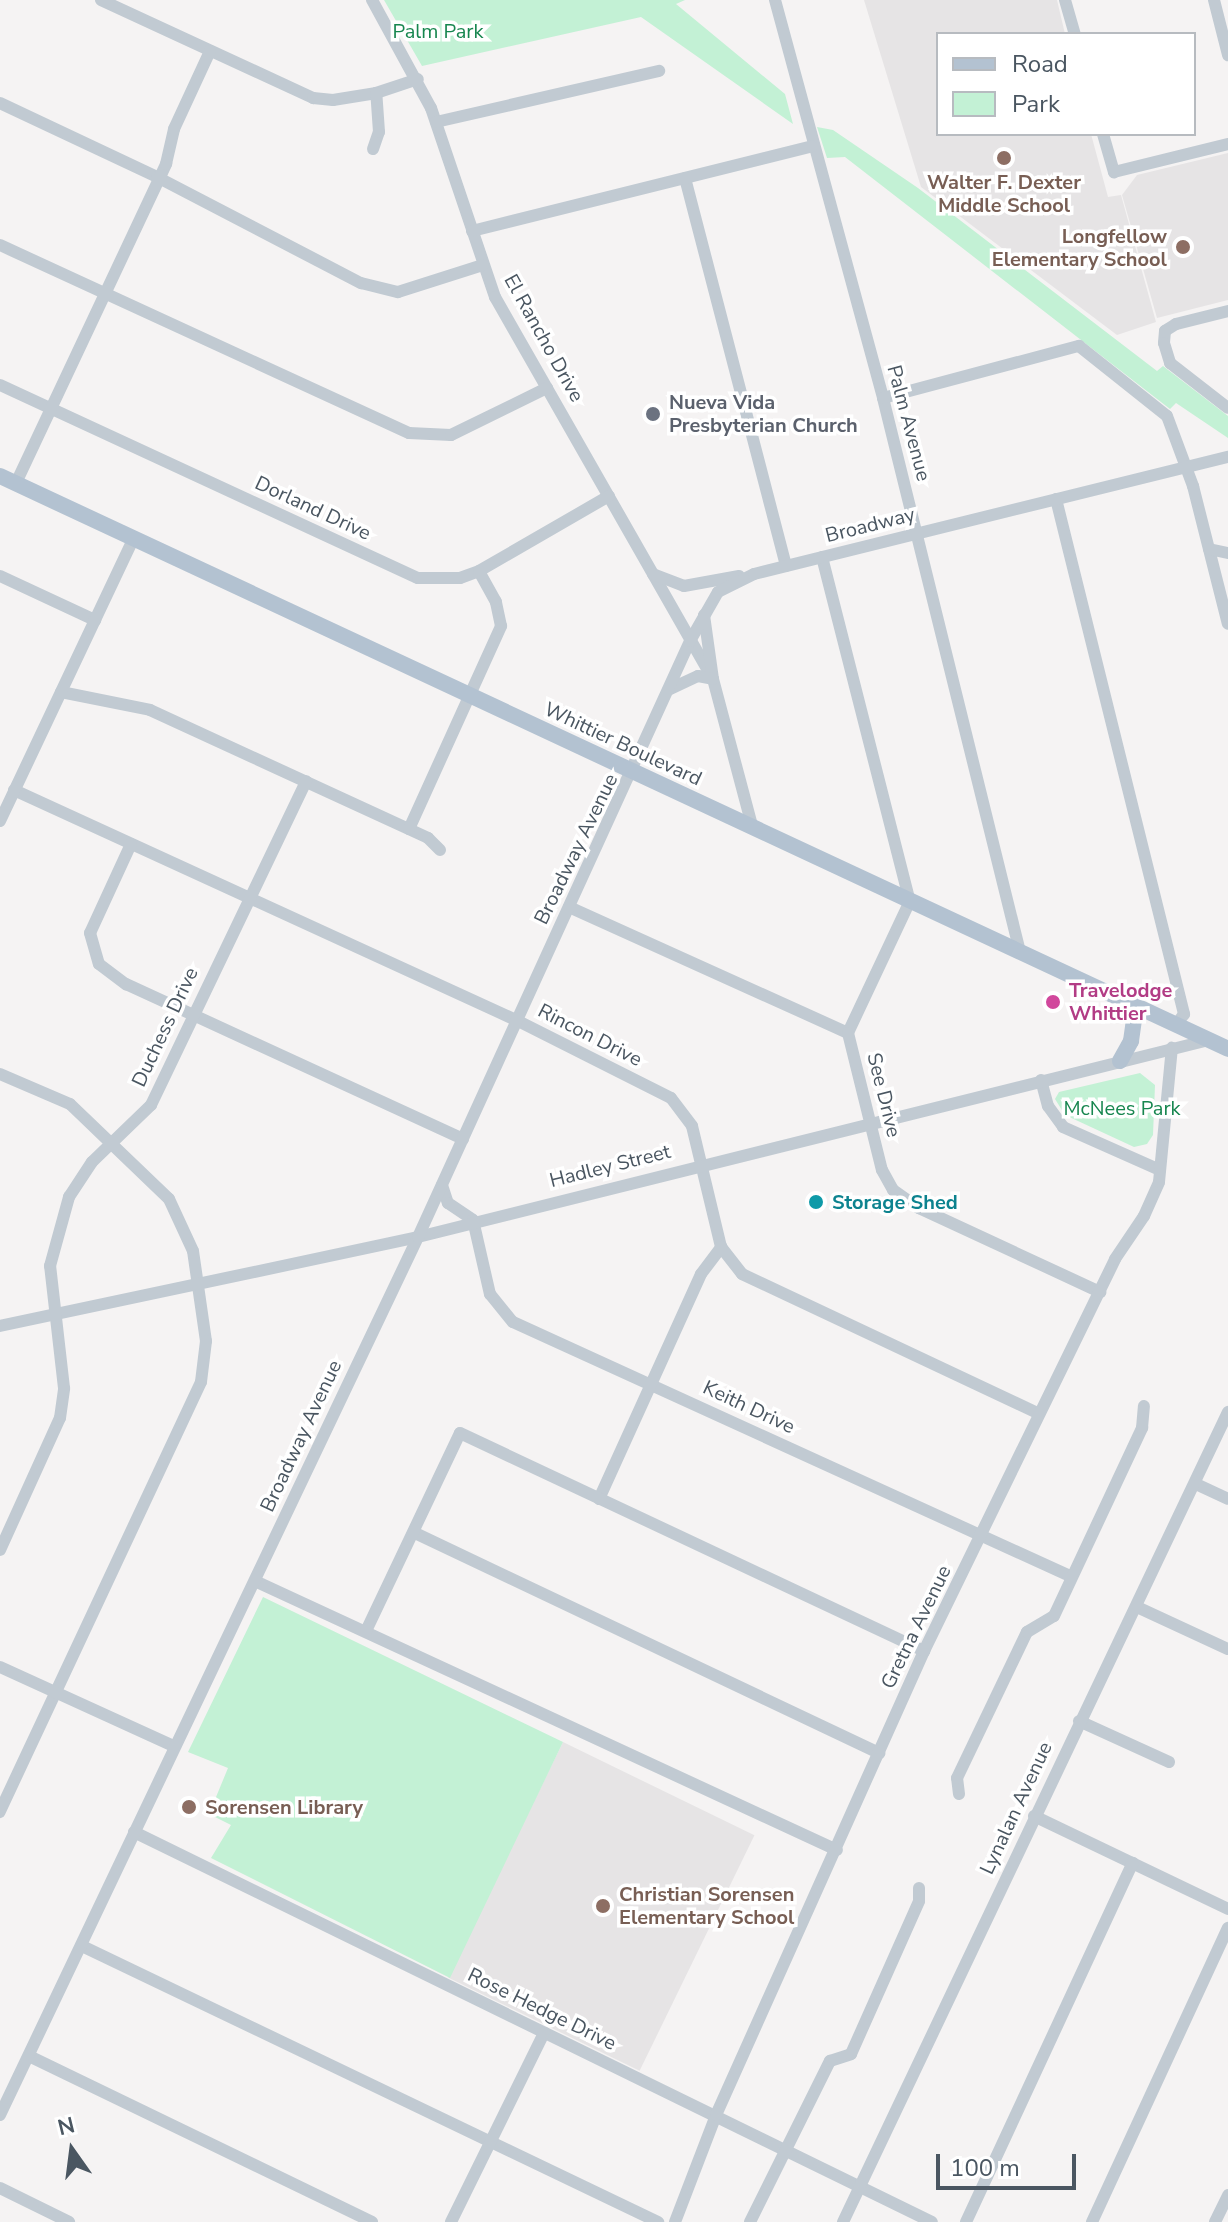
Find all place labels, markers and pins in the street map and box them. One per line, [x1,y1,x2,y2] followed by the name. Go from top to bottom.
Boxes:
[995,149,1013,167] marker: Walter F. Dexter Middle School
[927,170,1081,217] place label: Walter F. Dexter Middle School
[992,224,1167,271] place label: Longfellow Elementary School
[1174,238,1192,256] marker: Longfellow Elementary School
[669,390,858,437] place label: Nueva Vida Presbyterian Church
[644,405,662,423] marker: Nueva Vida Presbyterian Church
[1069,978,1172,1025] place label: Travelodge Whittier
[1044,993,1062,1011] marker: Travelodge Whittier
[832,1190,958,1214] place label: Storage Shed
[807,1193,825,1211] marker: Storage Shed
[205,1795,363,1819] place label: Sorensen Library
[180,1798,198,1816] marker: Sorensen Library
[619,1882,794,1929] place label: Christian Sorensen Elementary School
[594,1897,612,1915] marker: Christian Sorensen Elementary School

